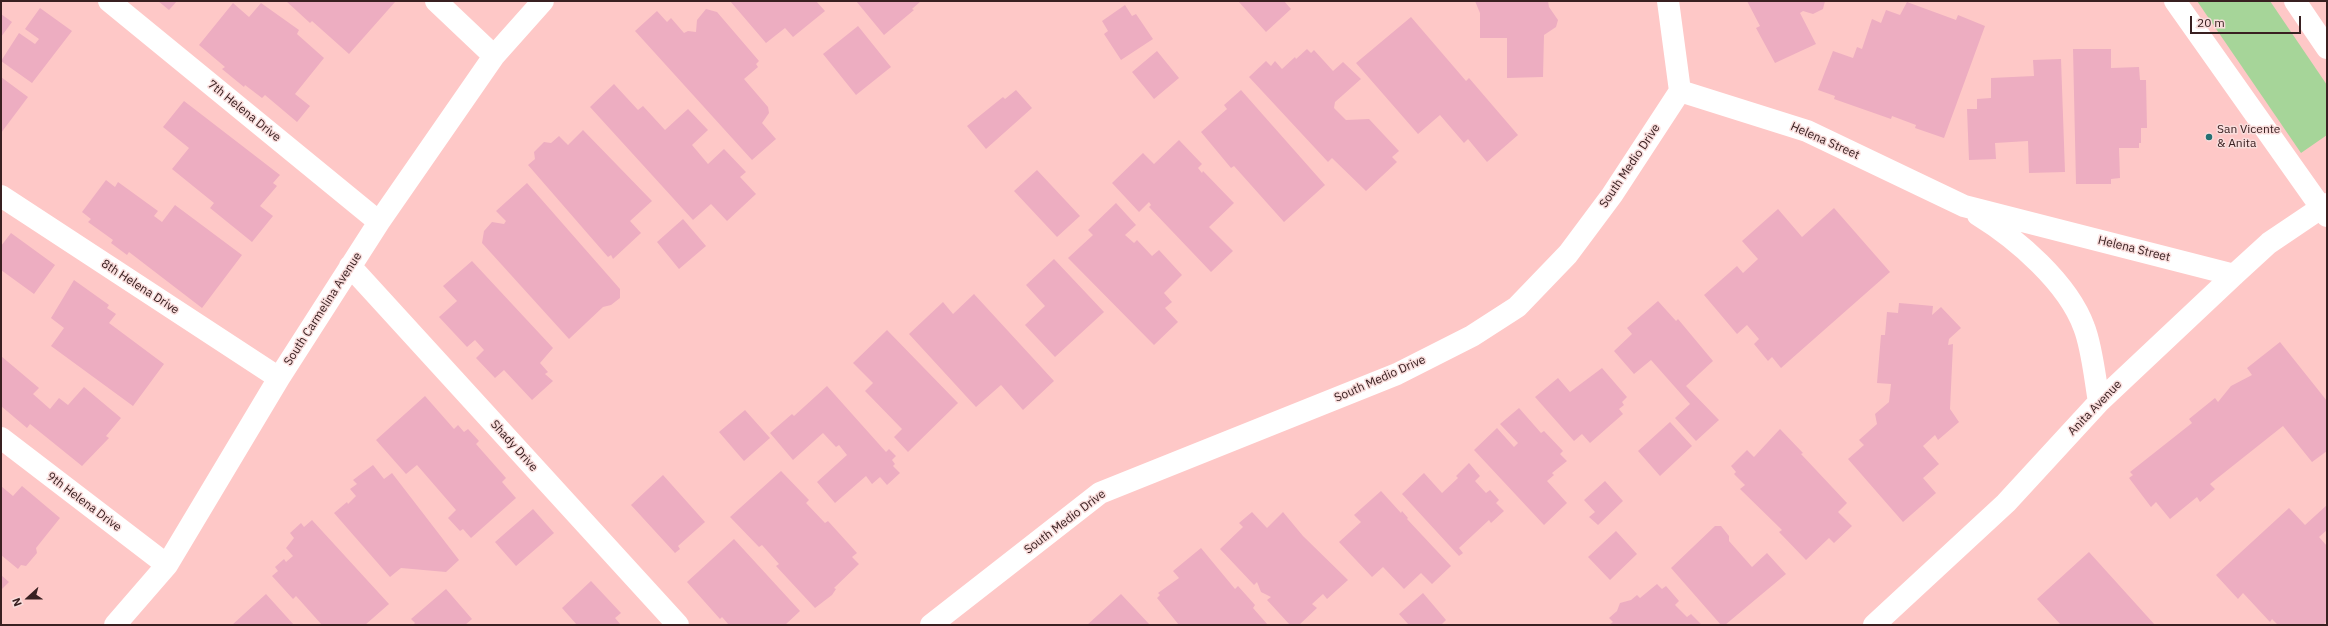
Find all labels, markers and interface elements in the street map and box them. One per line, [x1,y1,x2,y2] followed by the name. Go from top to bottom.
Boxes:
[2192,8,2303,34] scale bar
[2197,15,2225,30] text: 20 m
[205,77,283,145] street label: 7th Helena Drive
[1788,119,1862,163] street label: Helena Street
[1597,121,1663,211] street label: South Medio Drive
[2217,123,2280,151] place label: San Vicente & Anita
[2204,132,2214,142] marker: San Vicente & Anita
[2096,233,2172,265] street label: Helena Street
[281,250,365,368] street label: South Carmelina Avenue
[98,256,182,318] street label: 8th Helena Drive
[1332,352,1428,406] street label: South Medio Drive
[2065,377,2125,439] street label: Anita Avenue
[487,417,541,475] street label: Shady Drive
[44,469,124,535] street label: 9th Helena Drive
[1022,487,1108,557] street label: South Medio Drive
[8,578,48,618] north arrow
[9,596,25,609] text: N

